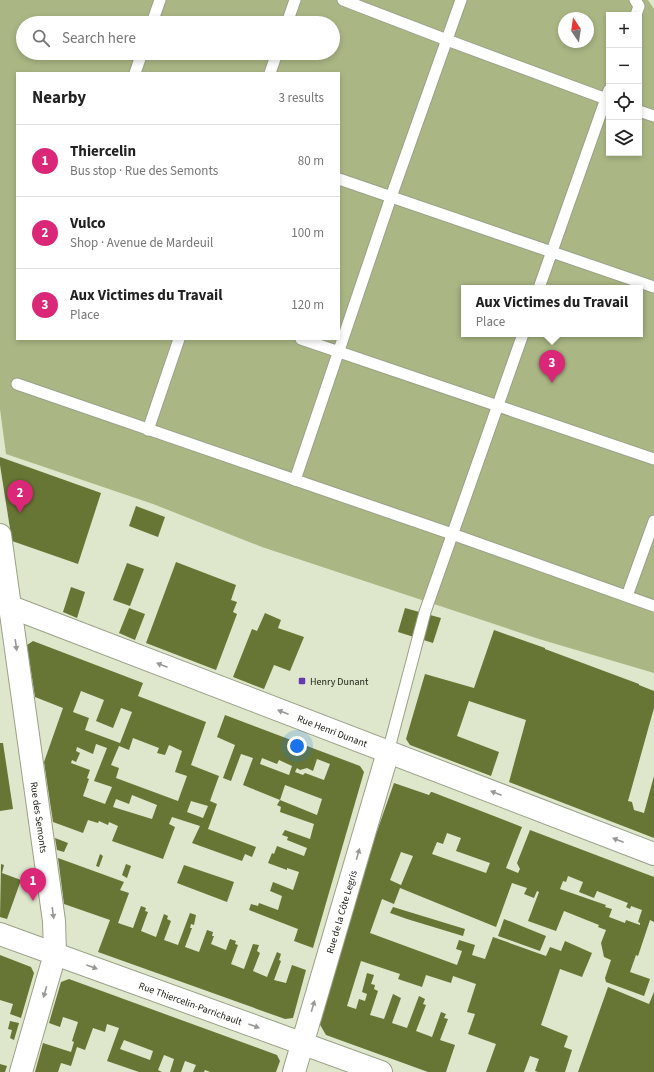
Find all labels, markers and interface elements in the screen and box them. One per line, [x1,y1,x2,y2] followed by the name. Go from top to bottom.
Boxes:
[558,12,594,48] north arrow
[606,12,642,156] map controls
[606,12,642,48] button: +
[16,16,340,60] search box
[30,27,52,49] icon: search
[62,28,136,49] text: Search here
[606,48,642,84] button: −
[606,84,642,120] button: locate
[32,86,86,110] text: Nearby
[279,89,324,107] text: 3 results
[606,120,642,156] button: layers
[70,141,136,162] text: Thiercelin
[42,152,48,170] text: 1
[298,152,324,170] text: 80 m
[70,162,218,180] text: Bus stop · Rue des Semonts
[70,213,106,234] text: Vulco
[42,224,48,242] text: 2
[291,224,324,242] text: 100 m
[70,234,213,252] text: Shop · Avenue de Mardeuil
[70,285,222,306] text: Aux Victimes du Travail
[461,285,643,337] popup
[476,292,628,313] text: Aux Victimes du Travail
[42,296,48,314] text: 3
[291,296,324,314] text: 120 m
[70,306,99,324] text: Place
[476,313,505,331] text: Place
[539,350,565,383] pin: 3
[7,480,33,513] pin: 2
[13,639,19,651] one-way arrow
[156,661,168,667] one-way arrow
[310,675,369,689] place label: Henry Dunant
[297,676,307,686] marker: Henry Dunant
[277,708,289,714] one-way arrow
[295,712,370,751] street label: Rue Henri Dunant
[287,736,307,756] your location
[27,781,50,854] street label: Rue des Semonts
[490,790,502,796] one-way arrow
[611,836,623,842] one-way arrow
[355,848,361,860] one-way arrow
[20,868,46,901] pin: 1
[323,869,361,955] street label: Rue de la Côte Legris
[50,907,56,919] one-way arrow
[87,965,99,971] one-way arrow
[137,979,244,1029] street label: Rue Thiercelin-Parrichault
[42,986,48,998] one-way arrow
[310,1000,316,1012] one-way arrow
[248,1023,260,1029] one-way arrow

